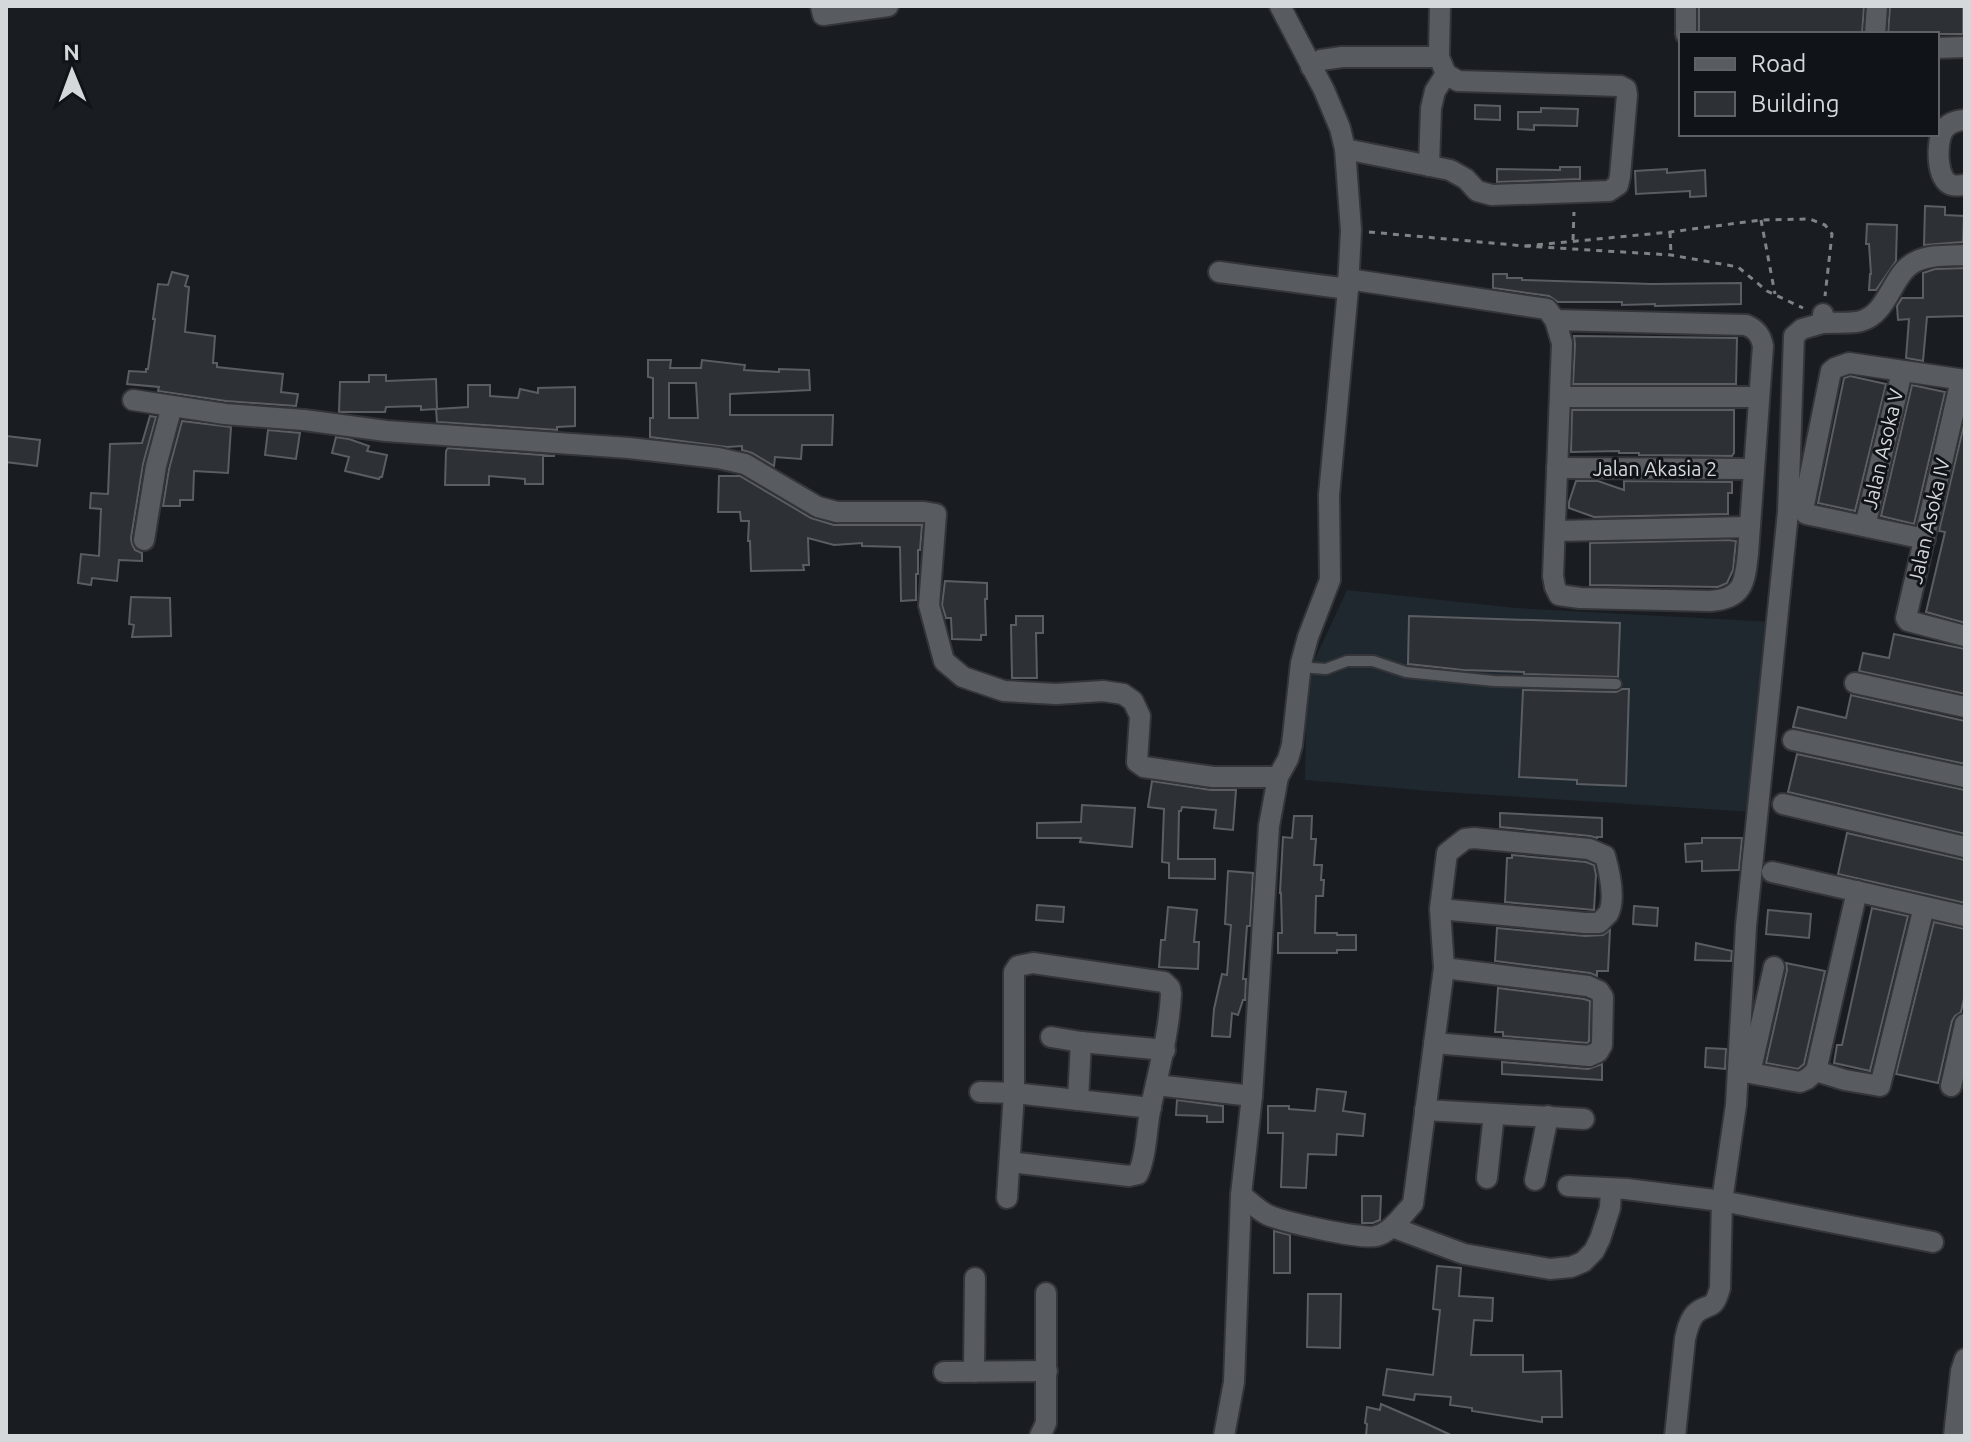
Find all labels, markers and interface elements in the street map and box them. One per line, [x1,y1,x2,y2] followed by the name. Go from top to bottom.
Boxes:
[32,32,112,112] north arrow
[1679,32,1939,136] legend
[63,39,80,64] text: N
[1751,50,1806,77] text: Road
[1751,90,1839,117] text: Building
[1857,386,1908,511] street label: Jalan Asoka V
[1903,456,1954,586] street label: Jalan Asoka IV
[1593,457,1717,480] street label: Jalan Akasia 2

